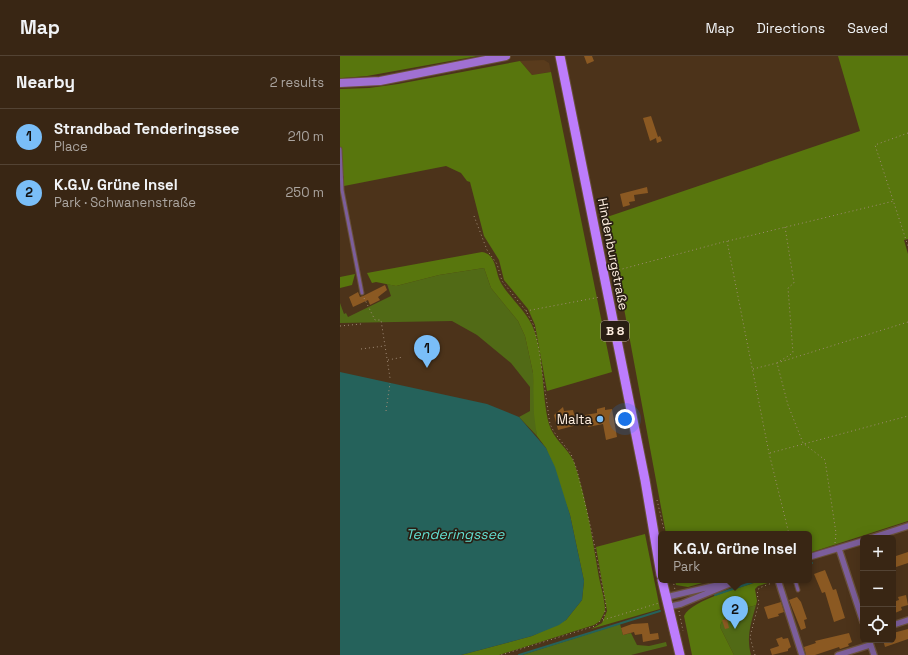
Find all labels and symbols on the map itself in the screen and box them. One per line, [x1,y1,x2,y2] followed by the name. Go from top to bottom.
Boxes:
[594,197,632,311] street label: Hindenburgstraße
[601,321,629,341] road number: B 8
[414,335,440,368] pin: 1
[615,409,635,429] your location
[557,411,593,428] place label: Malta
[595,414,605,424] marker: Malta
[406,525,505,543] water label: Tenderingssee
[722,596,748,629] pin: 2

